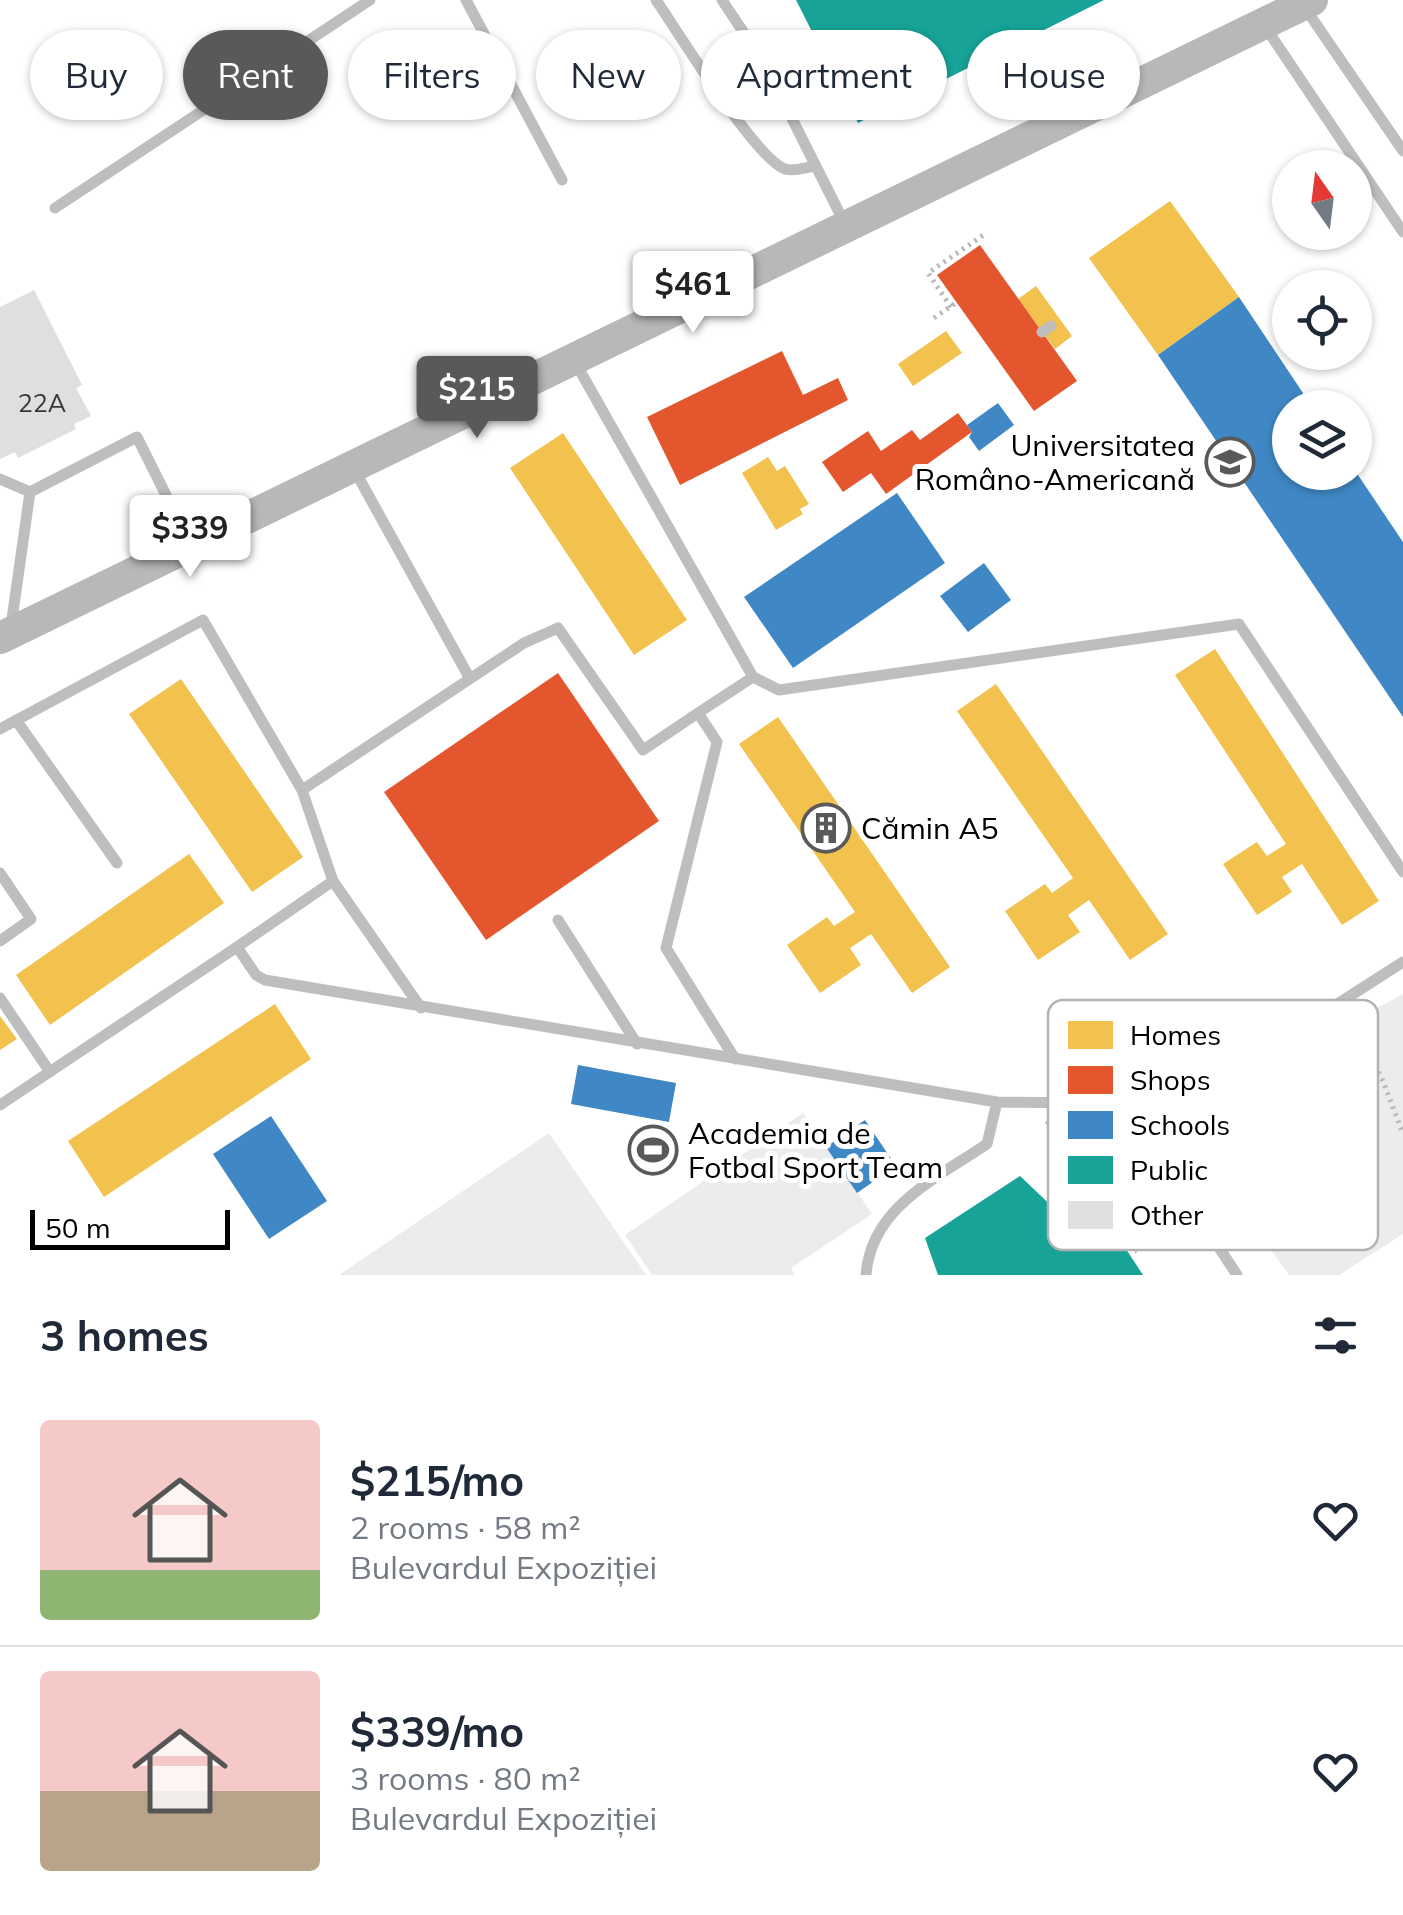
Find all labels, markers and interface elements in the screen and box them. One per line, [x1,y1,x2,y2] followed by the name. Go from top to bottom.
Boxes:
[30,30,163,120] chip: Buy
[183,30,328,120] chip: Rent
[348,30,516,120] chip: Filters
[536,30,681,120] chip: New
[701,30,947,120] chip: Apartment
[967,30,1140,120] chip: House
[1272,150,1372,250] north arrow
[1272,150,1372,490] map controls
[634,251,752,336] pin: $461
[655,263,731,303] text: $461
[1272,270,1372,370] button: locate
[418,356,536,441] pin: $215
[439,368,515,408] text: $215
[18,387,66,418] house number: 22A
[1272,390,1372,490] button: layers
[915,426,1195,498] place label: Universitatea Româno-Americană
[1204,436,1256,488] school or university icon: Universitatea Româno-Americană
[131,495,249,580] pin: $339
[152,507,228,547] text: $339
[800,802,852,854] building icon: Cămin A5
[861,809,998,847] place label: Cămin A5
[1048,1000,1378,1250] legend
[1130,1017,1221,1052] text: Homes
[1130,1062,1211,1097] text: Shops
[1130,1107,1230,1142] text: Schools
[688,1114,943,1186] place label: Academia de Fotbal Sport Team
[627,1124,679,1176] sports icon: Academia de Fotbal Sport Team
[1130,1152,1208,1187] text: Public
[1130,1197,1204,1232] text: Other
[30,1205,230,1250] scale bar
[45,1210,111,1245] text: 50 m
[1308,1308,1363,1363] icon: filters
[40,1309,209,1362] text: 3 homes
[350,1454,524,1507] text: $215/mo
[120,1460,240,1580] icon: home
[1308,1493,1363,1548] icon: heart
[350,1507,581,1547] text: 2 rooms · 58 m²
[350,1547,657,1587] text: Bulevardul Expoziției
[350,1705,524,1758] text: $339/mo
[120,1711,240,1831] icon: home
[1308,1744,1363,1799] icon: heart
[350,1758,581,1798] text: 3 rooms · 80 m²
[350,1798,657,1838] text: Bulevardul Expoziției

